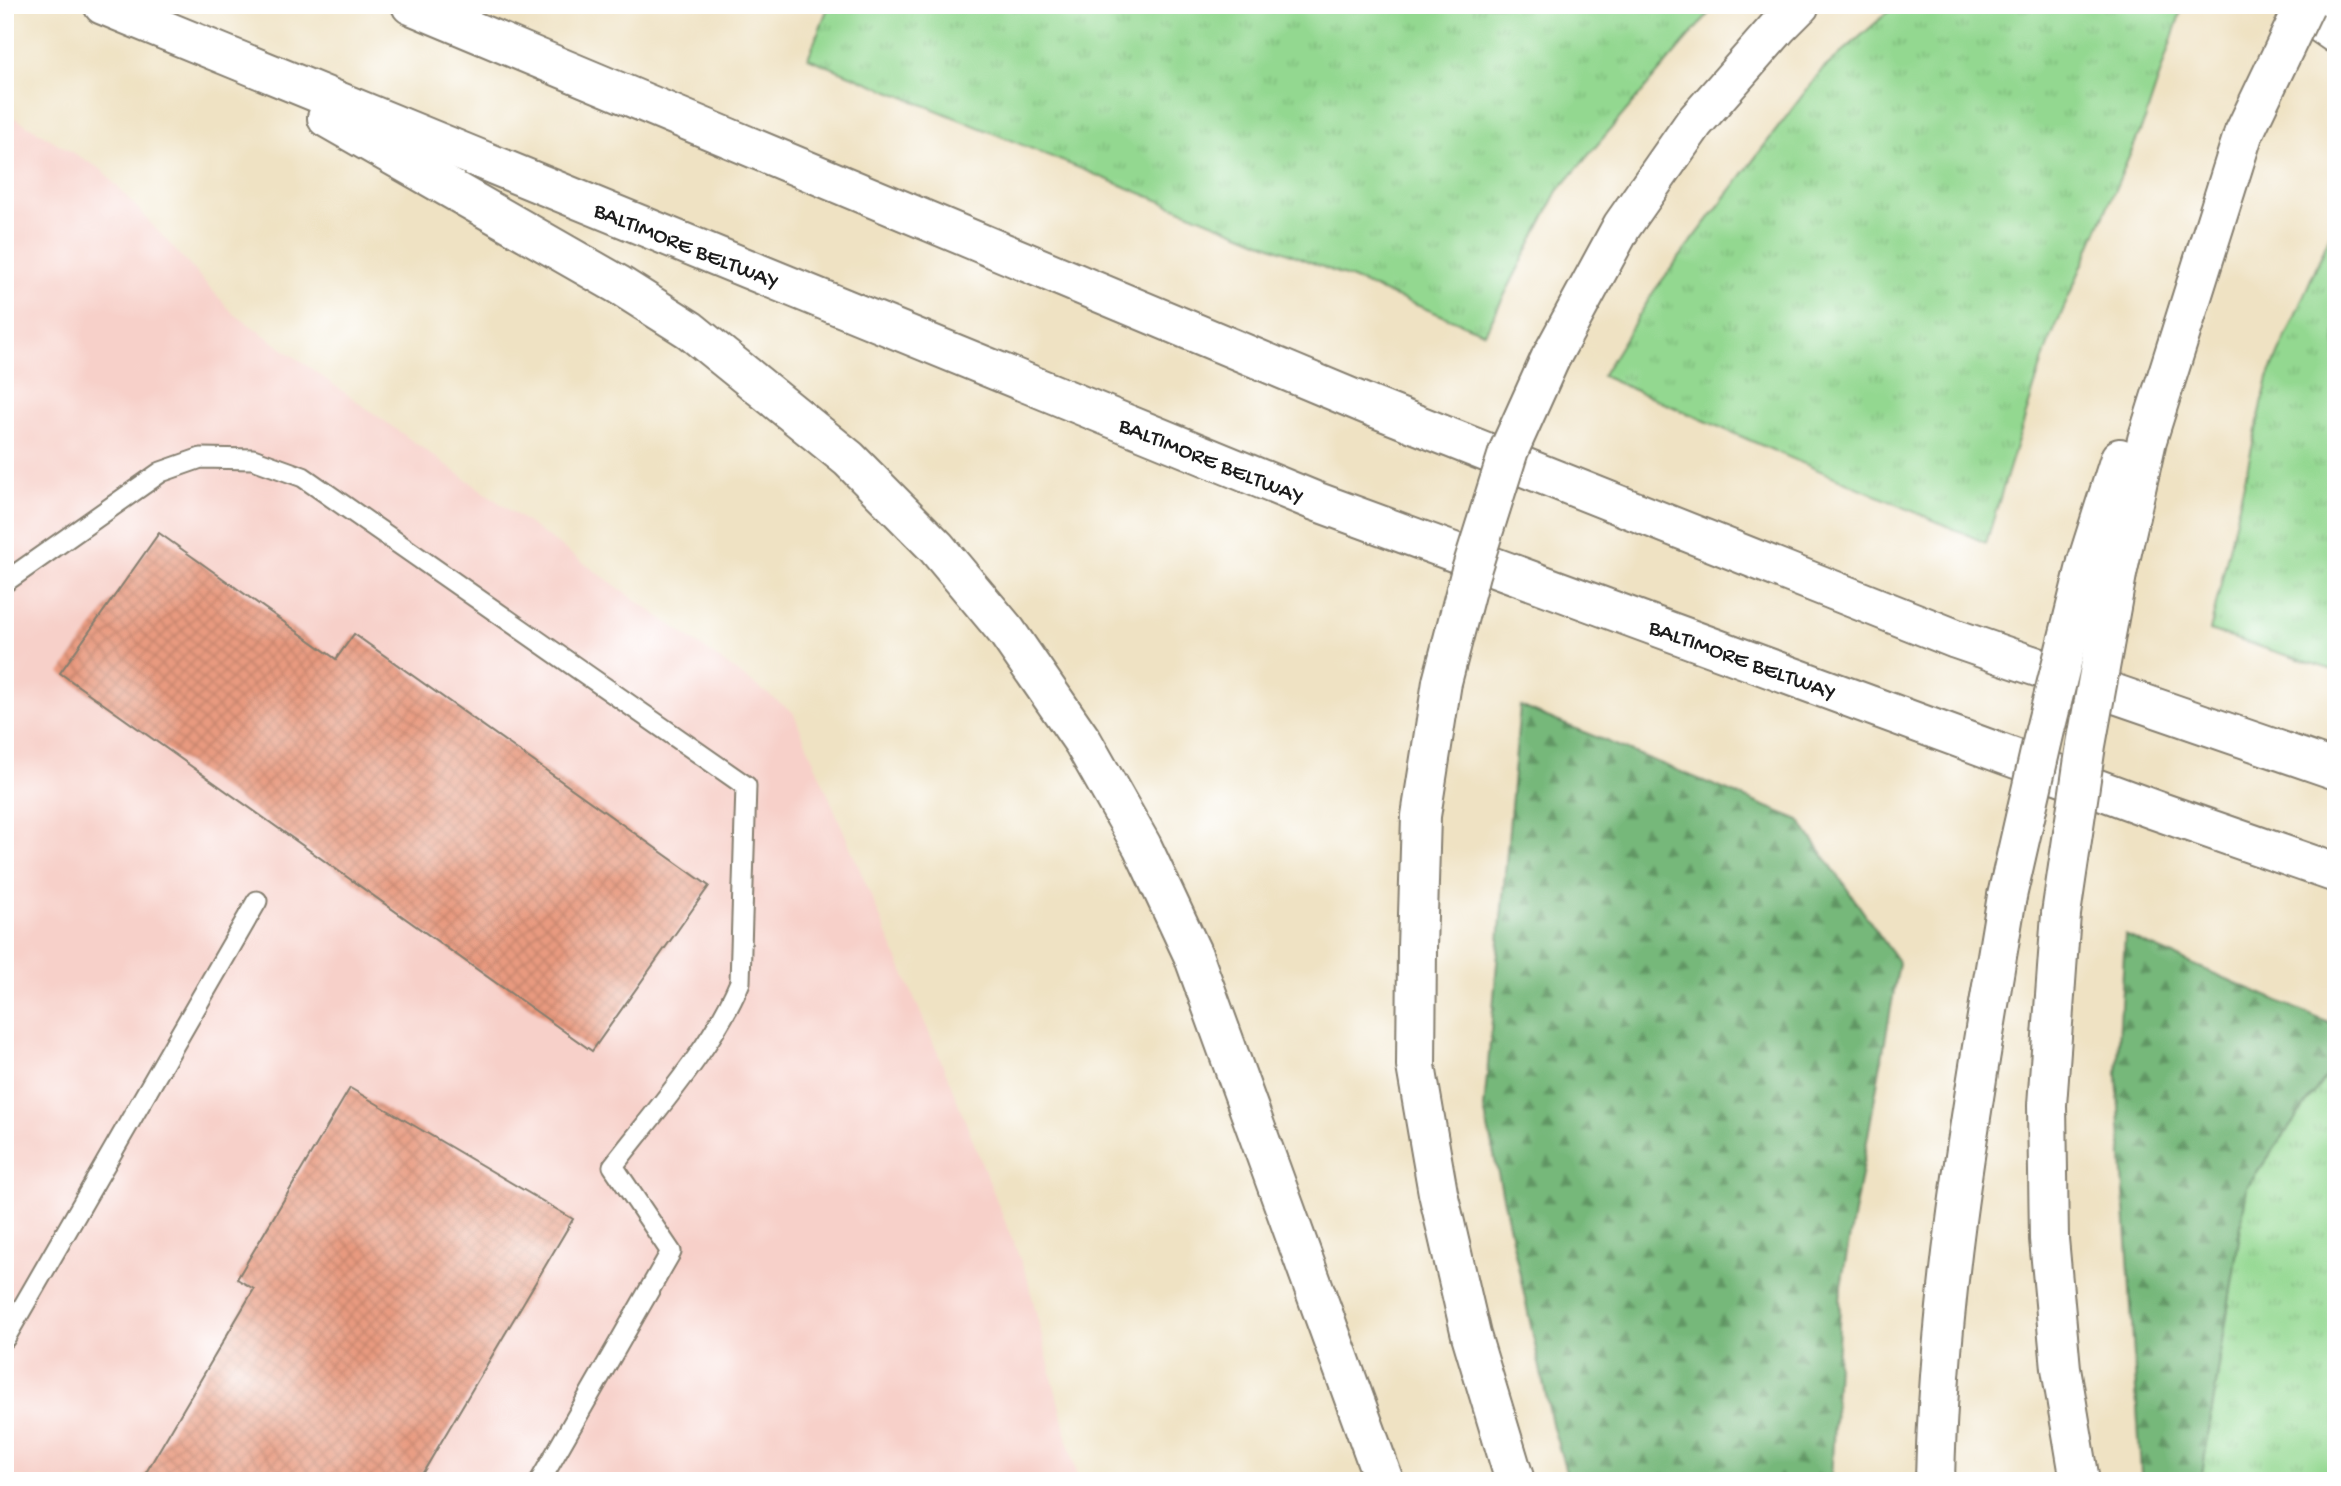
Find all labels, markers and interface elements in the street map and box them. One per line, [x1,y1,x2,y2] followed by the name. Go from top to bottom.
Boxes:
[588,197,782,297] street label: BALTIMORE BELTWAY
[1113,412,1307,512] street label: BALTIMORE BELTWAY
[1644,615,1839,708] street label: BALTIMORE BELTWAY

